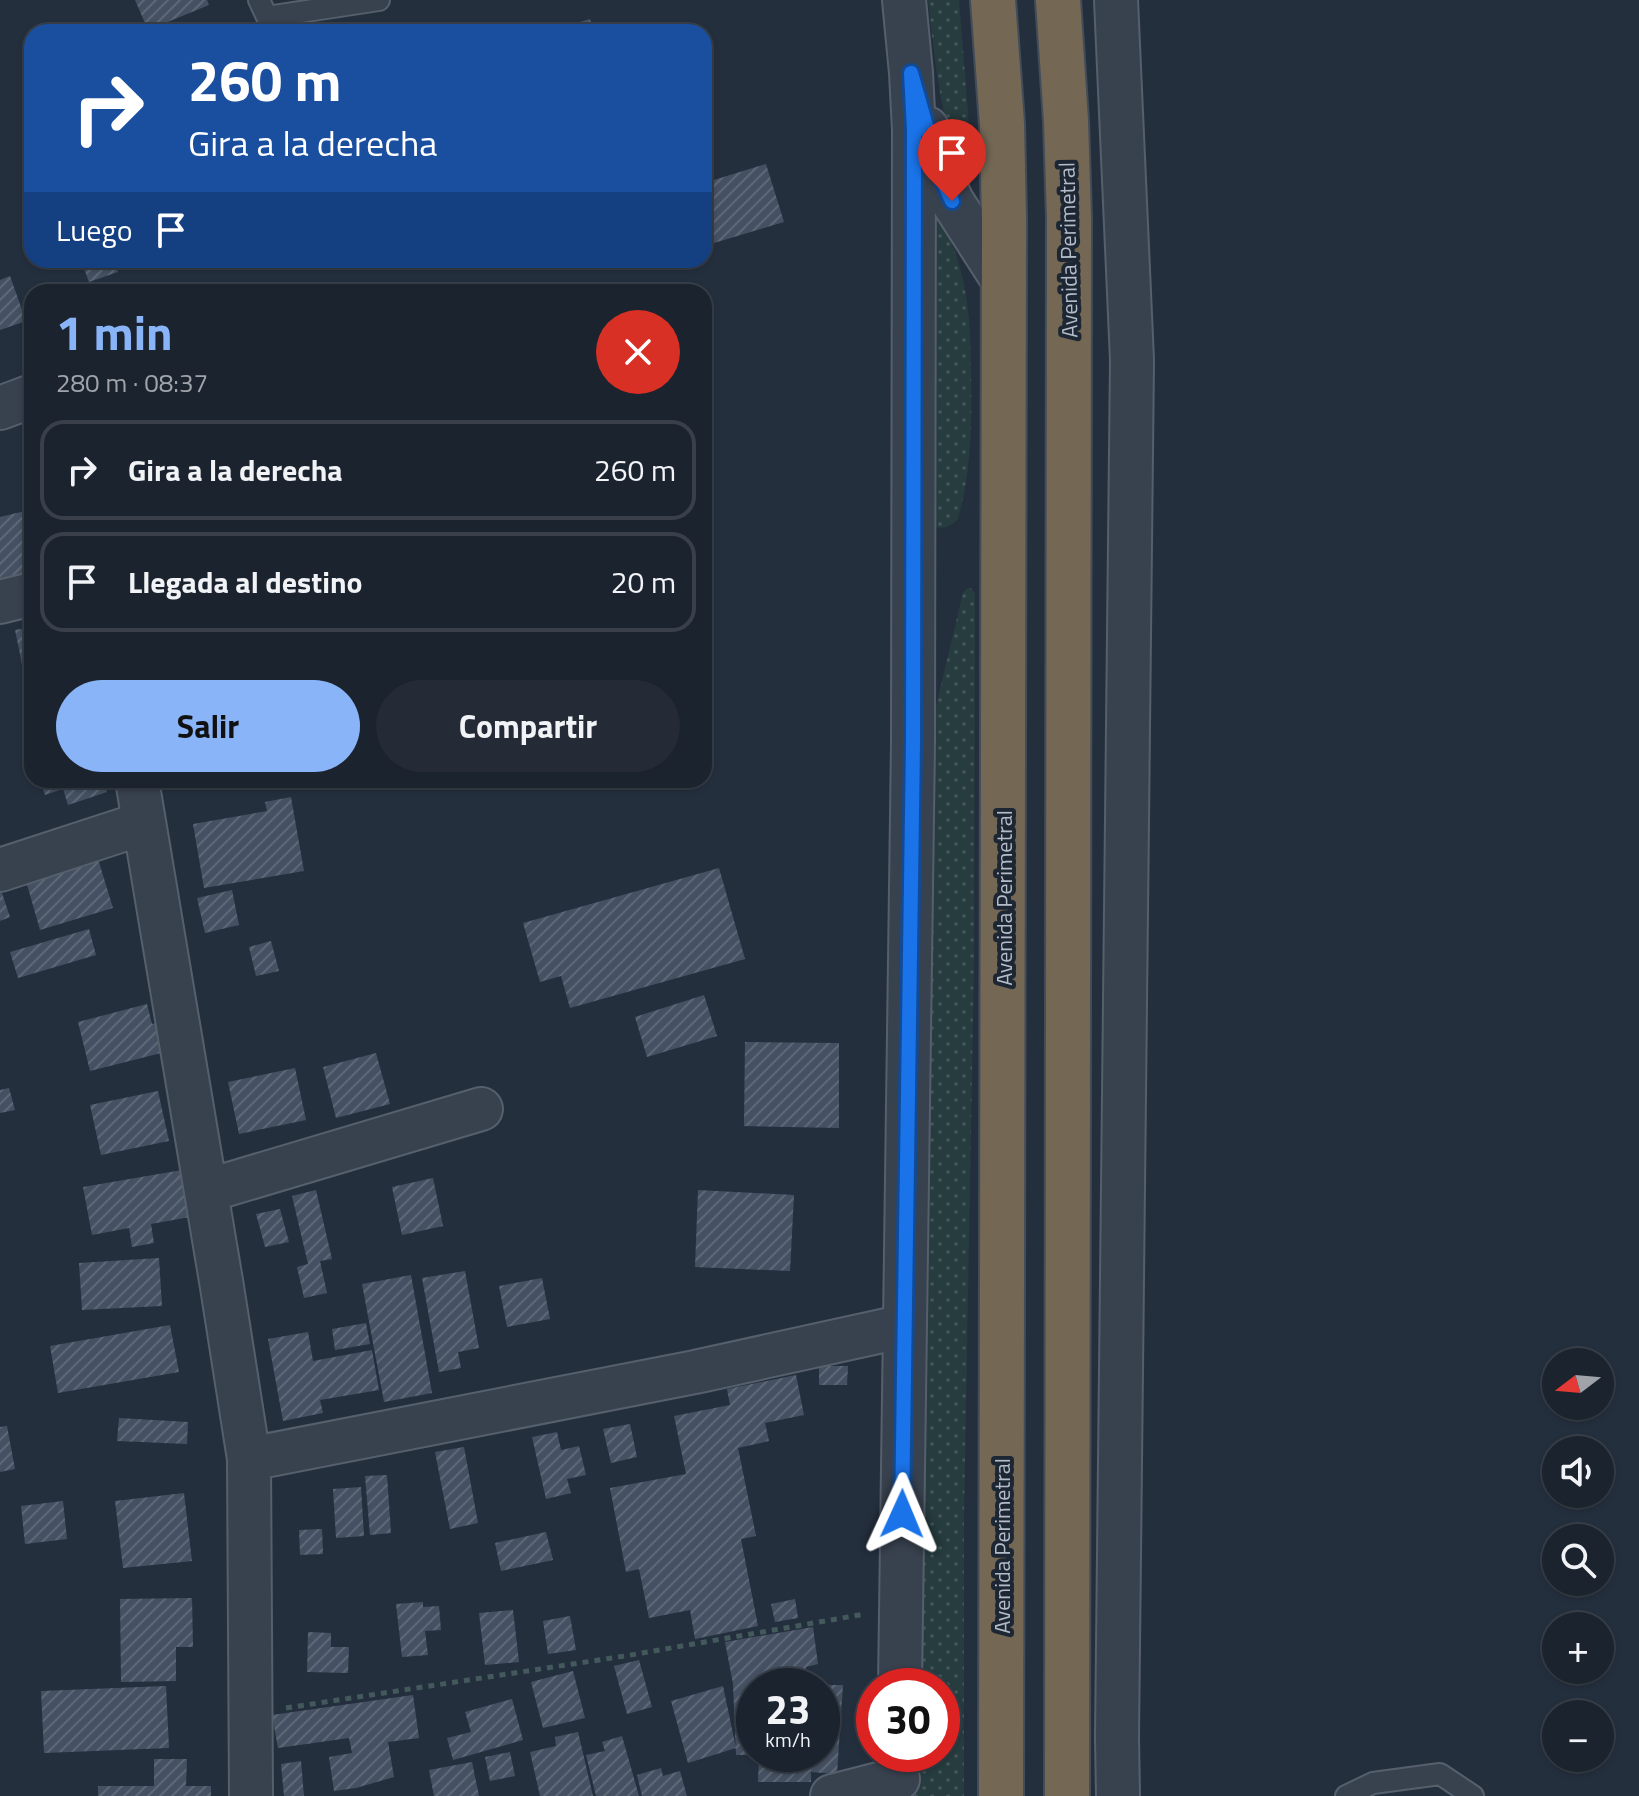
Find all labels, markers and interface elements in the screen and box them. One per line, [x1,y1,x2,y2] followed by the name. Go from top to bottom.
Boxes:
[188,38,341,123] text: 260 m
[56,56,160,160] icon: right
[188,115,437,170] text: Gira a la derecha
[918,119,986,201] pin
[930,131,974,175] icon: arrive
[1049,162,1087,338] street label: Avenida Perimetral
[56,207,133,253] text: Luego
[149,208,193,252] icon: arrive
[56,296,173,369] text: 1 min
[596,310,680,394] button: close
[56,363,208,402] text: 280 m · 08:37
[128,447,343,493] text: Gira a la derecha
[594,447,676,493] text: 260 m
[60,448,104,492] icon: right
[128,559,362,605] text: Llegada al destino
[611,559,676,605] text: 20 m
[60,560,104,604] icon: arrive
[56,680,360,772] button: Salir
[376,680,680,772] button: Compartir
[987,810,1021,986] street label: Avenida Perimetral
[1542,1348,1614,1420] north arrow
[1542,1348,1614,1772] map controls
[1542,1436,1614,1508] button: sound
[985,1458,1019,1634] street label: Avenida Perimetral
[860,1472,944,1556] position arrow
[1542,1524,1614,1596] button: search
[1542,1612,1614,1684] button: +
[856,1668,960,1772] speed limit sign: 30
[766,1679,810,1740] text: 23
[1542,1700,1614,1772] button: −
[765,1724,811,1755] text: km/h

